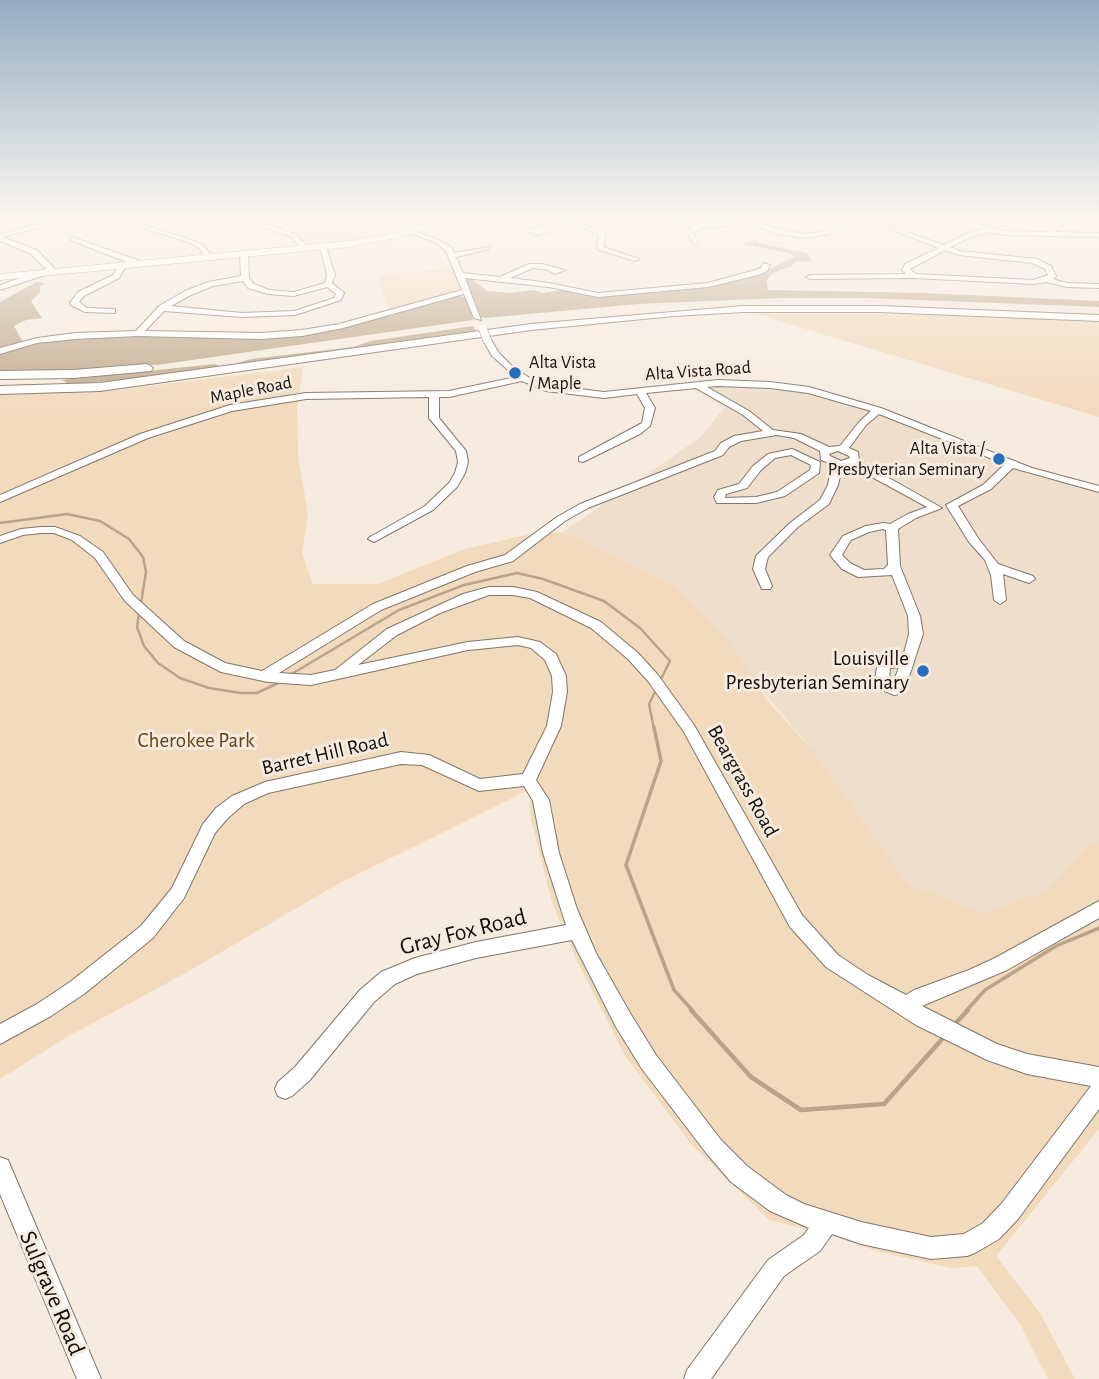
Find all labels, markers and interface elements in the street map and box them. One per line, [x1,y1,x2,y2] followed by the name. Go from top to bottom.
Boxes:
[529,352,596,394] place label: Alta Vista / Maple
[644,357,752,385] street label: Alta Vista Road
[507,365,523,381] marker: Alta Vista / Maple
[208,371,294,409] street label: Maple Road
[828,438,985,480] place label: Alta Vista / Presbyterian Seminary
[991,451,1007,467] marker: Alta Vista / Presbyterian Seminary
[726,646,909,696] place label: Louisville Presbyterian Seminary
[915,663,931,679] marker: Louisville Presbyterian Seminary
[702,721,784,841] street label: Beargrass Road
[259,727,391,781] street label: Barret Hill Road
[138,728,254,754] park label: Cherokee Park
[397,902,529,962] street label: Gray Fox Road
[13,1227,91,1359] street label: Sulgrave Road

